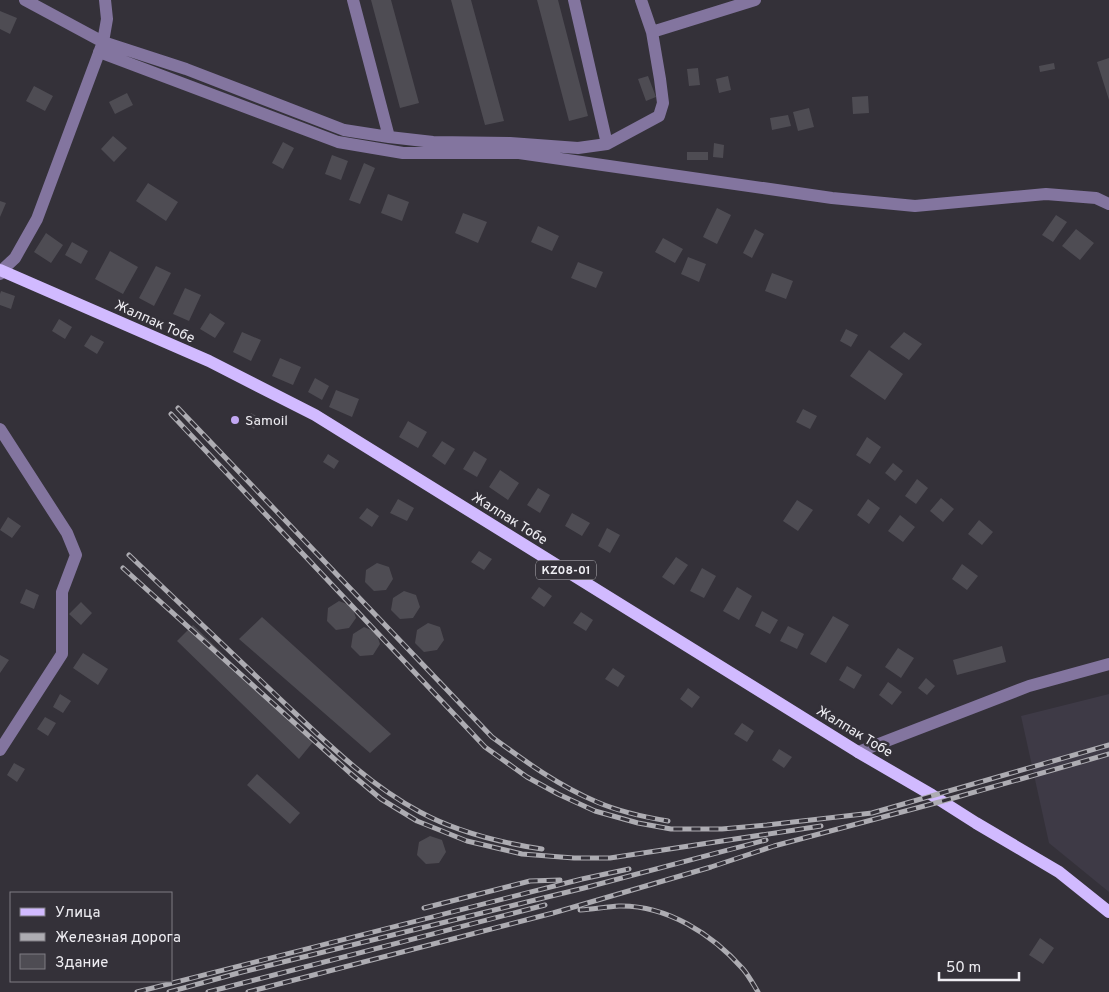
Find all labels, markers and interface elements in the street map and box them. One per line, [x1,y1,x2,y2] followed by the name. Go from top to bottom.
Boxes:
[112,297,197,348] street label: Жалпак Тобе
[245,413,288,430] place label: Samoil
[229,414,241,426] marker: Samoil
[468,489,550,549] street label: Жалпак Тобе
[536,560,596,580] road number: KZ08-01
[813,703,895,762] street label: Жалпак Тобе
[10,892,172,982] legend
[55,904,100,923] text: Улица
[55,929,181,948] text: Железная дорога
[939,950,1019,982] scale bar
[55,954,108,973] text: Здание
[946,959,981,978] text: 50 m

